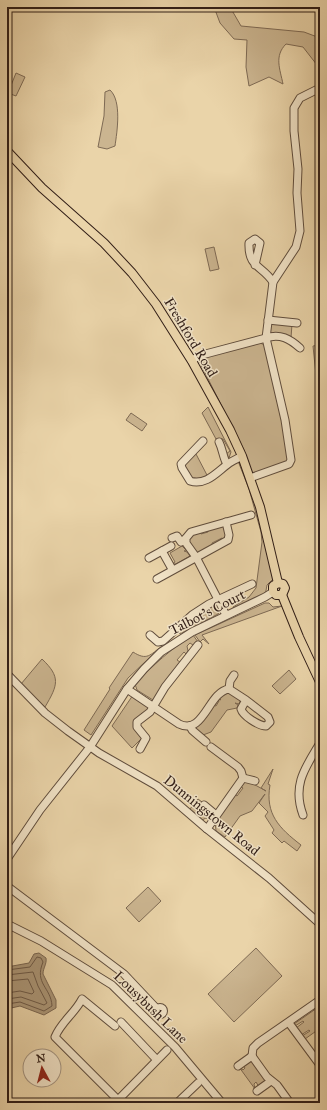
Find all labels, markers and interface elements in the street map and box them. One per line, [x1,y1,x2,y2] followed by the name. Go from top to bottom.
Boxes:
[160,295,221,380] street label: Freshford Road
[166,586,248,639] street label: Talbot's Court
[160,772,263,859] street label: Dunningstown Road
[110,968,191,1047] street label: Lousybush Lane
[22,1048,62,1088] north arrow
[35,1051,47,1066] text: N

